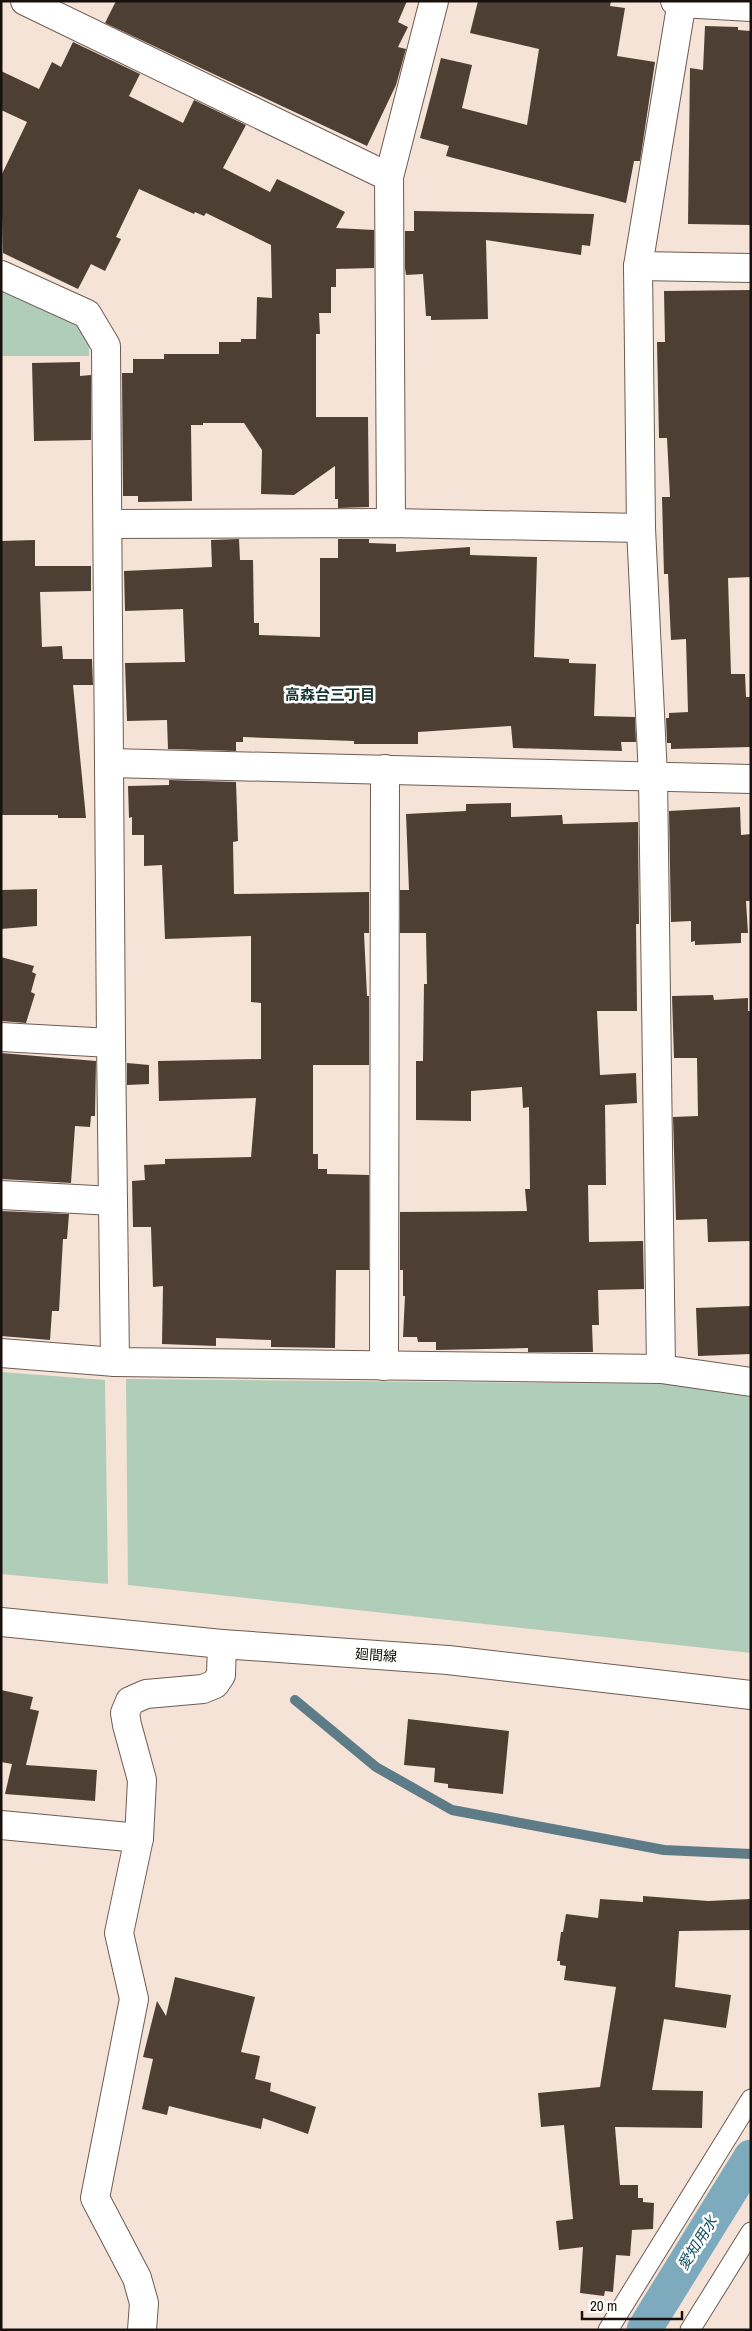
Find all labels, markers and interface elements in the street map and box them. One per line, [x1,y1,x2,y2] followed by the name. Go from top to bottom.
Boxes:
[285,684,375,705] district label: 高森台三丁目
[354,1645,398,1665] street label: 廻間線
[672,2210,723,2274] water label: 愛知用水
[582,2288,682,2320] scale bar
[590,2295,617,2316] text: 20 m

